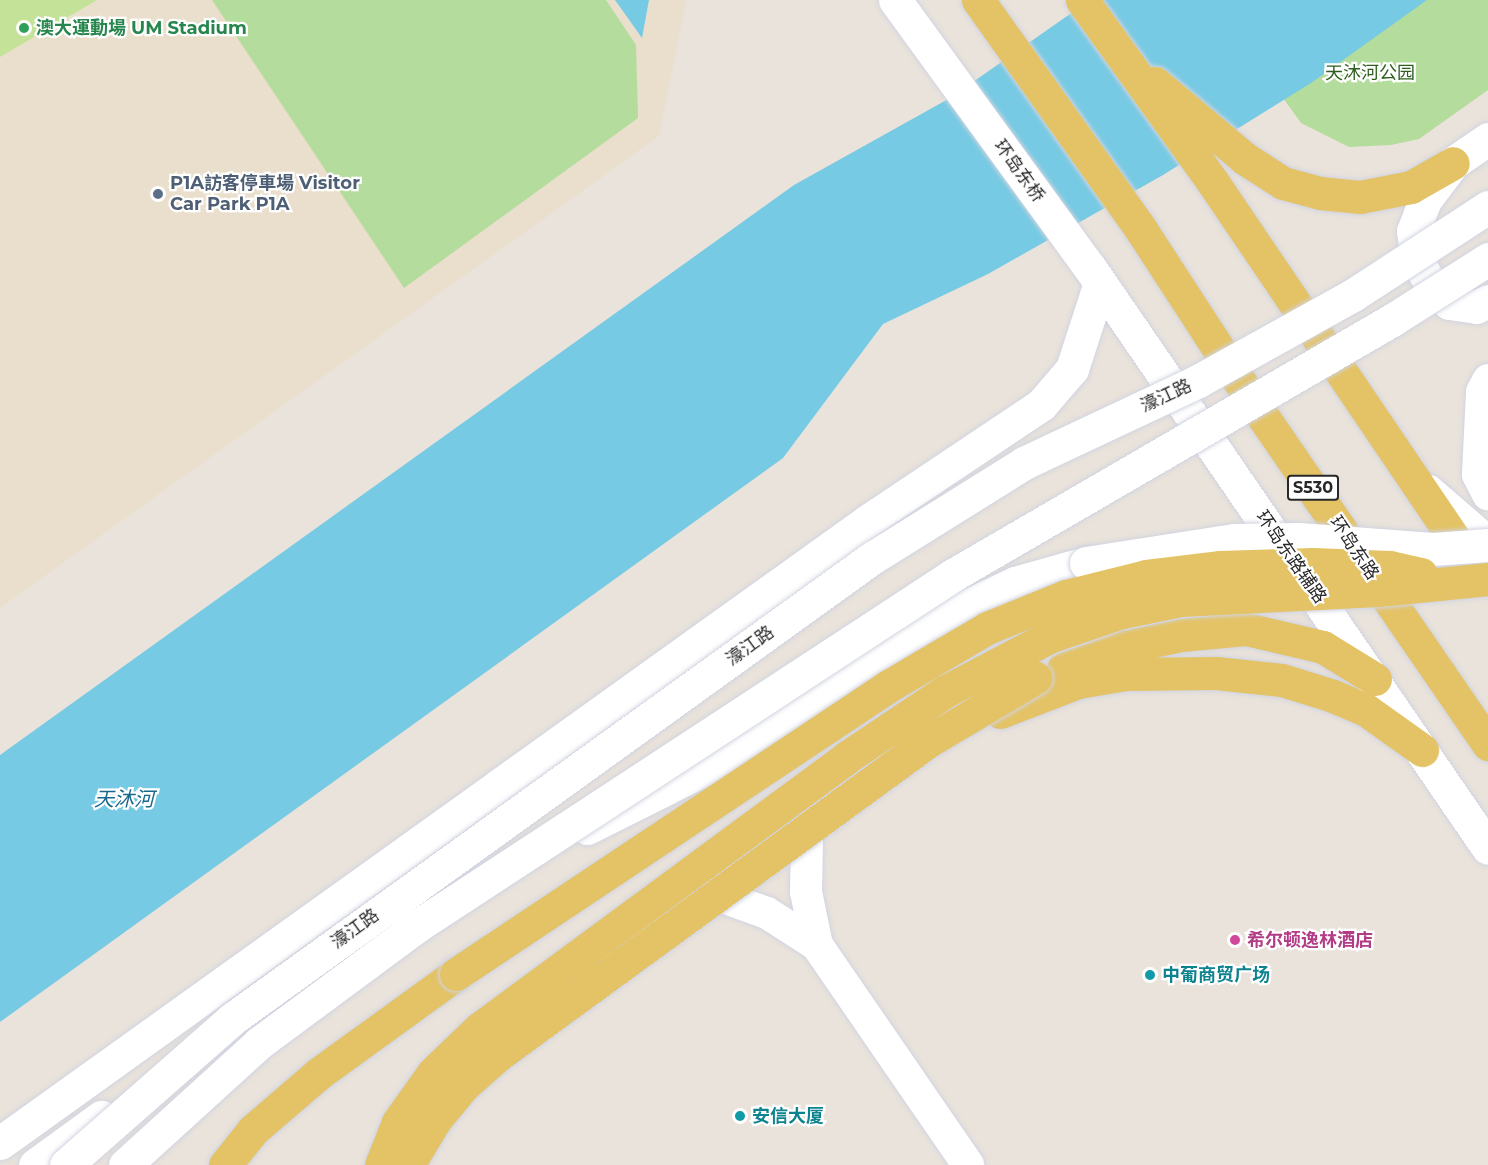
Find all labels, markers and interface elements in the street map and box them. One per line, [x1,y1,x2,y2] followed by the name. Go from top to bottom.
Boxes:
[36,17,247,39] place label: 澳大運動場 UM Stadium
[17,21,31,35] marker: 澳大運動場 UM Stadium
[1325,62,1415,84] park label: 天沐河公园
[989,136,1049,206] street label: 环岛东桥
[170,173,360,216] place label: P1A訪客停車場 Visitor Car Park P1A
[151,187,165,201] marker: P1A訪客停車場 Visitor Car Park P1A
[1137,375,1195,417] street label: 濠江路
[1286,475,1340,501] road number: S530
[1251,507,1331,607] street label: 环岛东路辅路
[1325,512,1383,584] street label: 环岛东路
[722,621,778,671] street label: 濠江路
[94,787,154,811] water label: 天沐河
[327,904,383,954] street label: 濠江路
[1247,929,1373,951] place label: 希尔顿逸林酒店
[1228,933,1242,947] marker: 希尔顿逸林酒店
[1162,964,1270,986] place label: 中葡商贸广场
[1143,968,1157,982] marker: 中葡商贸广场
[752,1105,824,1127] place label: 安信大厦
[733,1109,747,1123] marker: 安信大厦

